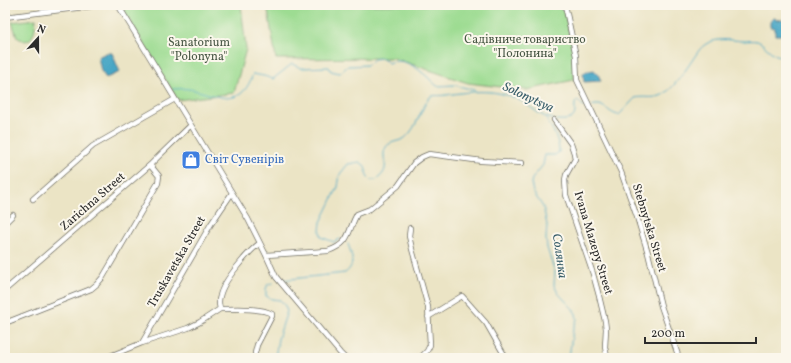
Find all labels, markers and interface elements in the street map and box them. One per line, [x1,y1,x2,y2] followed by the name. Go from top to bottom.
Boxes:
[18,18,58,58] north arrow
[35,22,47,38] text: N
[464,32,586,62] park label: Садівниче товариство "Полонина"
[168,35,230,65] park label: Sanatorium "Polonyna"
[500,78,556,118] water label: Solonytsya
[180,149,202,171] shop icon: Світ Сувенірів
[205,152,284,168] place label: Світ Сувенірів
[57,169,129,235] street label: Zarichna Street
[628,182,670,274] street label: Stebnytska Street
[570,189,616,297] street label: Ivana Mazepy Street
[144,213,210,311] street label: Truskavetska Street
[547,232,571,280] water label: Солянка
[645,319,756,345] scale bar
[651,326,685,342] text: 200 m

